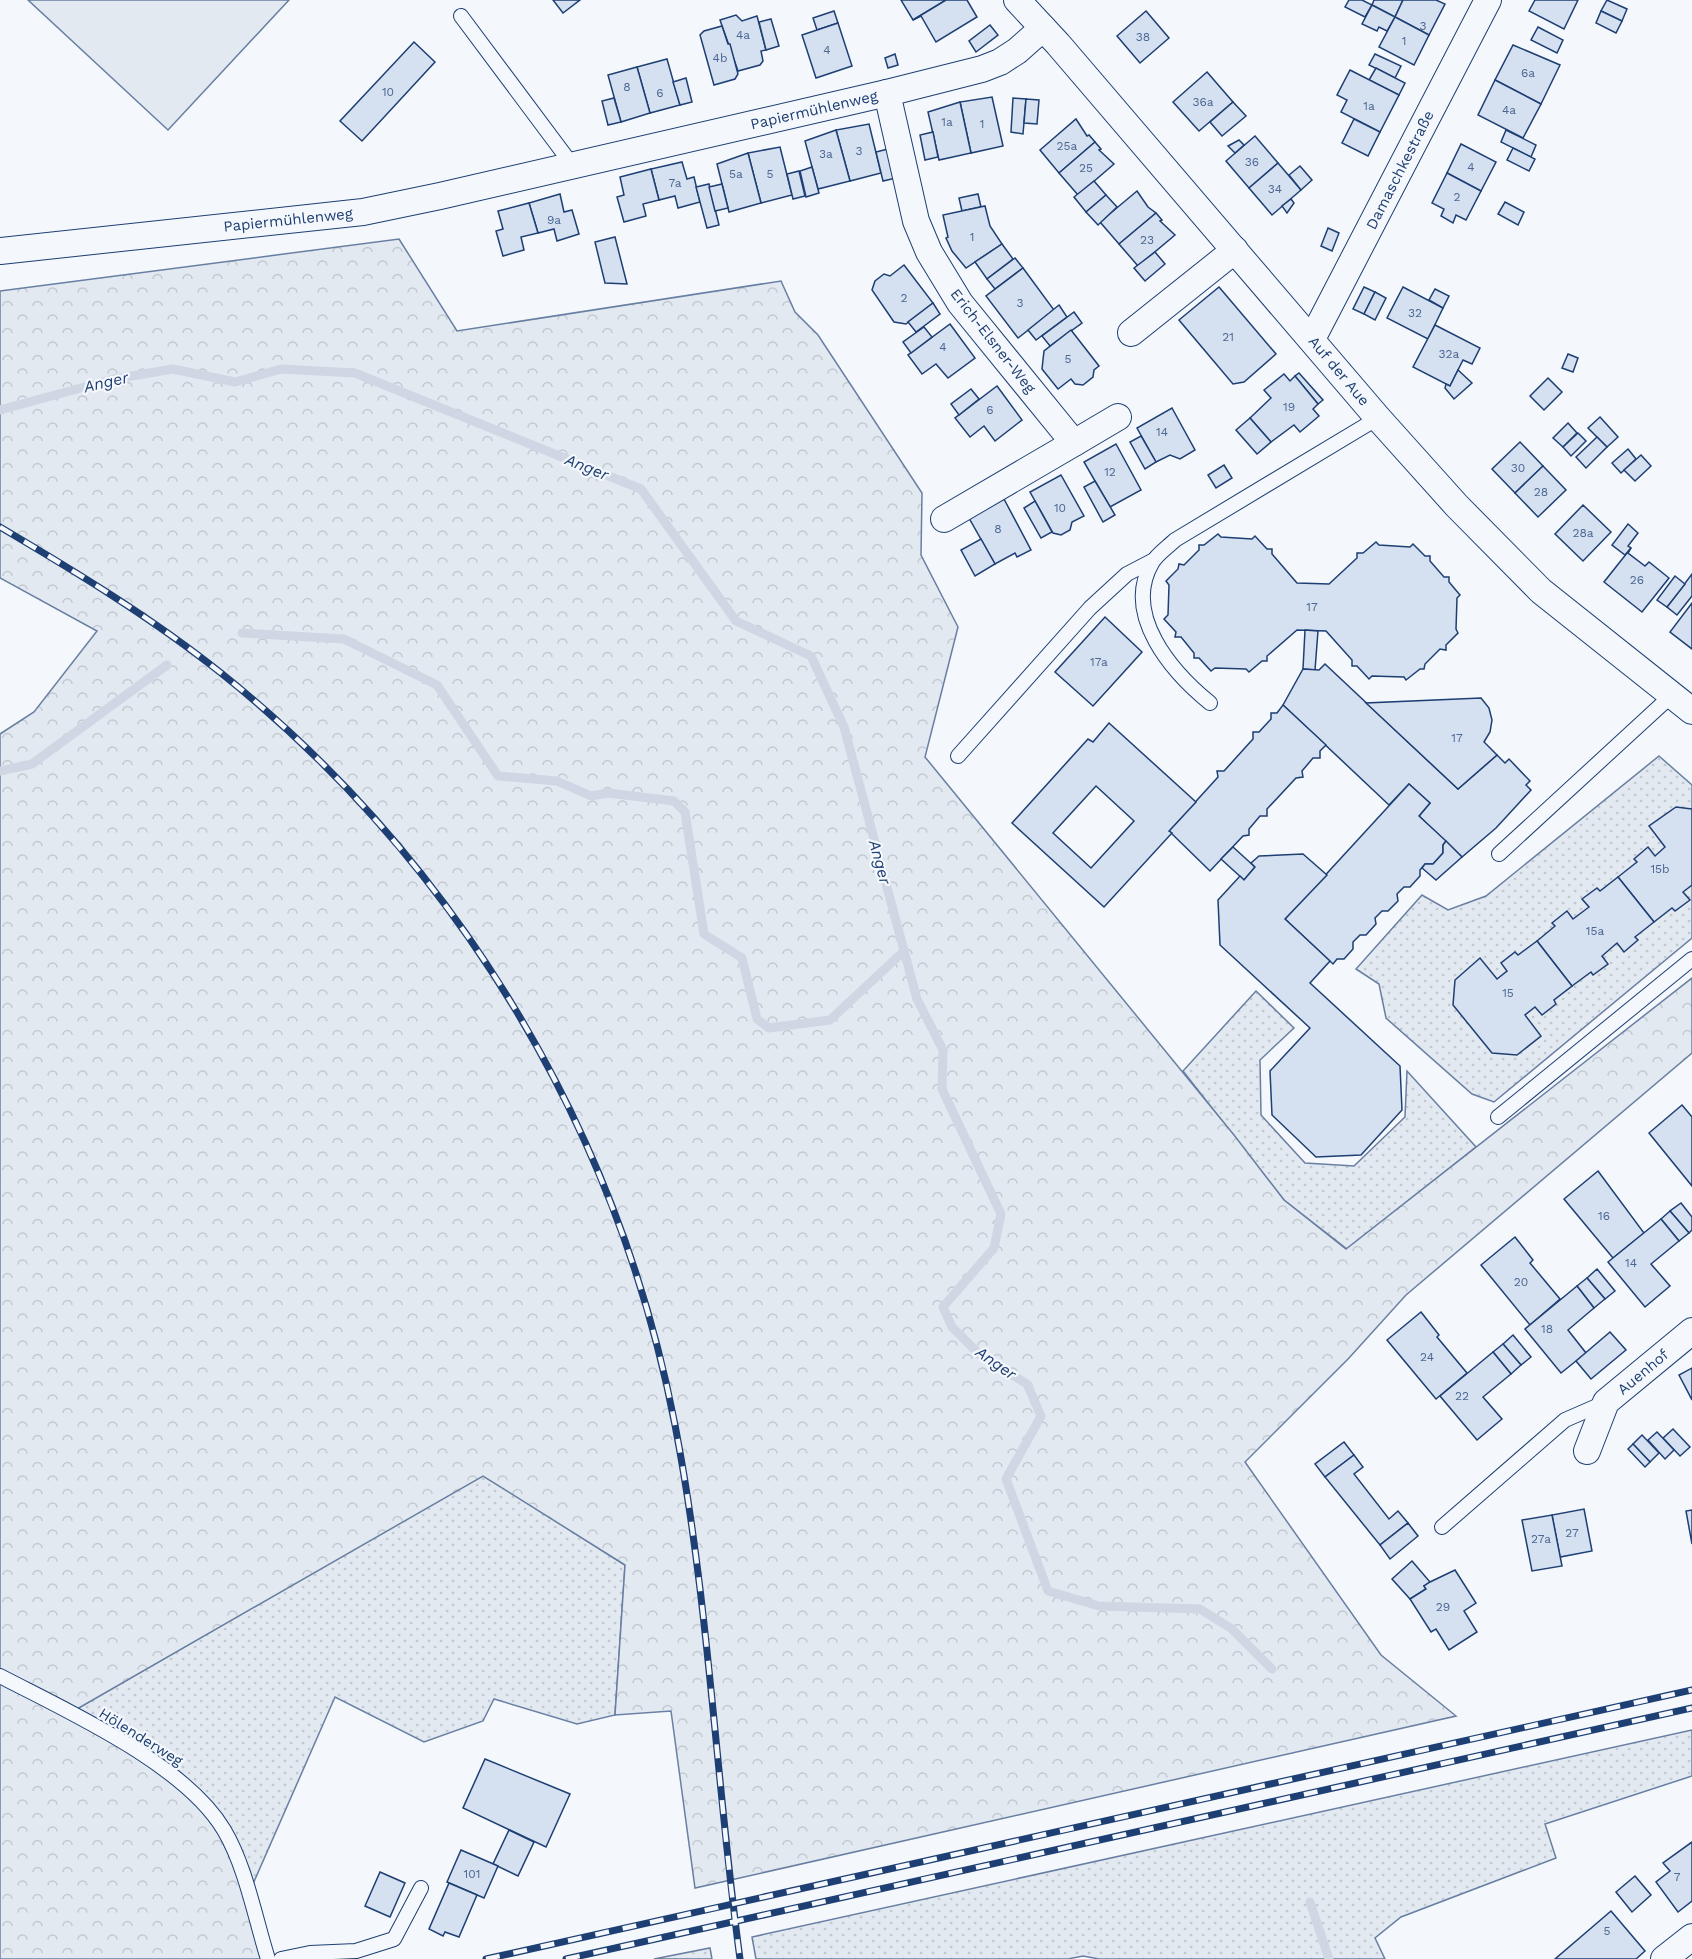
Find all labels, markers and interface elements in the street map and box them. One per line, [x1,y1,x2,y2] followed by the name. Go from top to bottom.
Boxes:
[1420,19,1427,33] house number: 3
[736,28,750,42] house number: 4a
[1136,30,1150,44] house number: 38
[1402,34,1406,48] house number: 1
[823,43,831,57] house number: 4
[713,51,727,65] house number: 4b
[1521,66,1535,80] house number: 6a
[623,80,631,94] house number: 8
[382,85,394,99] house number: 10
[656,86,664,100] house number: 6
[749,87,879,133] street label: Papiermühlenweg
[1192,95,1214,109] house number: 36a
[1363,99,1375,113] house number: 1a
[1502,103,1516,117] house number: 4a
[1362,108,1438,232] street label: Damaschkestraße
[941,115,953,129] house number: 1a
[980,117,984,131] house number: 1
[1057,139,1078,153] house number: 25a
[856,144,863,158] house number: 3
[819,147,833,161] house number: 3a
[1245,155,1259,169] house number: 36
[1467,160,1475,174] house number: 4
[1079,161,1093,175] house number: 25
[729,167,743,181] house number: 5a
[767,167,774,181] house number: 5
[668,176,682,190] house number: 7a
[1268,182,1282,196] house number: 34
[1454,190,1461,204] house number: 2
[222,204,354,236] street label: Papiermühlenweg
[547,213,561,227] house number: 9a
[970,230,974,244] house number: 1
[1140,233,1154,247] house number: 23
[947,285,1039,397] street label: Erich-Elsner-Weg
[901,291,908,305] house number: 2
[1017,296,1024,310] house number: 3
[1408,306,1422,320] house number: 32
[1222,330,1234,344] house number: 21
[1305,332,1373,410] street label: Auf der Aue
[939,340,947,354] house number: 4
[1439,347,1460,361] house number: 32a
[1065,352,1072,366] house number: 5
[81,367,131,397] water label: Anger
[1283,400,1295,414] house number: 19
[986,403,994,417] house number: 6
[1156,425,1168,439] house number: 14
[562,449,612,485] water label: Anger
[1511,461,1525,475] house number: 30
[1104,465,1116,479] house number: 12
[1534,485,1548,499] house number: 28
[1054,501,1066,515] house number: 10
[994,522,1002,536] house number: 8
[1572,526,1594,540] house number: 28a
[1630,573,1644,587] house number: 26
[1306,600,1318,614] house number: 17
[1090,655,1108,669] house number: 17a
[1451,731,1463,745] house number: 17
[865,837,895,887] water label: Anger
[1650,862,1670,876] house number: 15b
[1586,924,1604,938] house number: 15a
[1502,986,1514,1000] house number: 15
[1598,1209,1610,1223] house number: 16
[1625,1256,1637,1270] house number: 14
[1514,1275,1528,1289] house number: 20
[1541,1322,1553,1336] house number: 18
[971,1342,1021,1384] water label: Anger
[1614,1345,1672,1399] street label: Auenhof
[1420,1350,1434,1364] house number: 24
[1455,1389,1469,1403] house number: 22
[1565,1526,1579,1540] house number: 27
[1531,1532,1551,1546] house number: 27a
[1436,1600,1450,1614] house number: 29
[96,1704,186,1770] street label: Hölenderweg
[464,1867,480,1881] house number: 101
[1674,1870,1681,1884] house number: 7
[1604,1924,1611,1938] house number: 5

